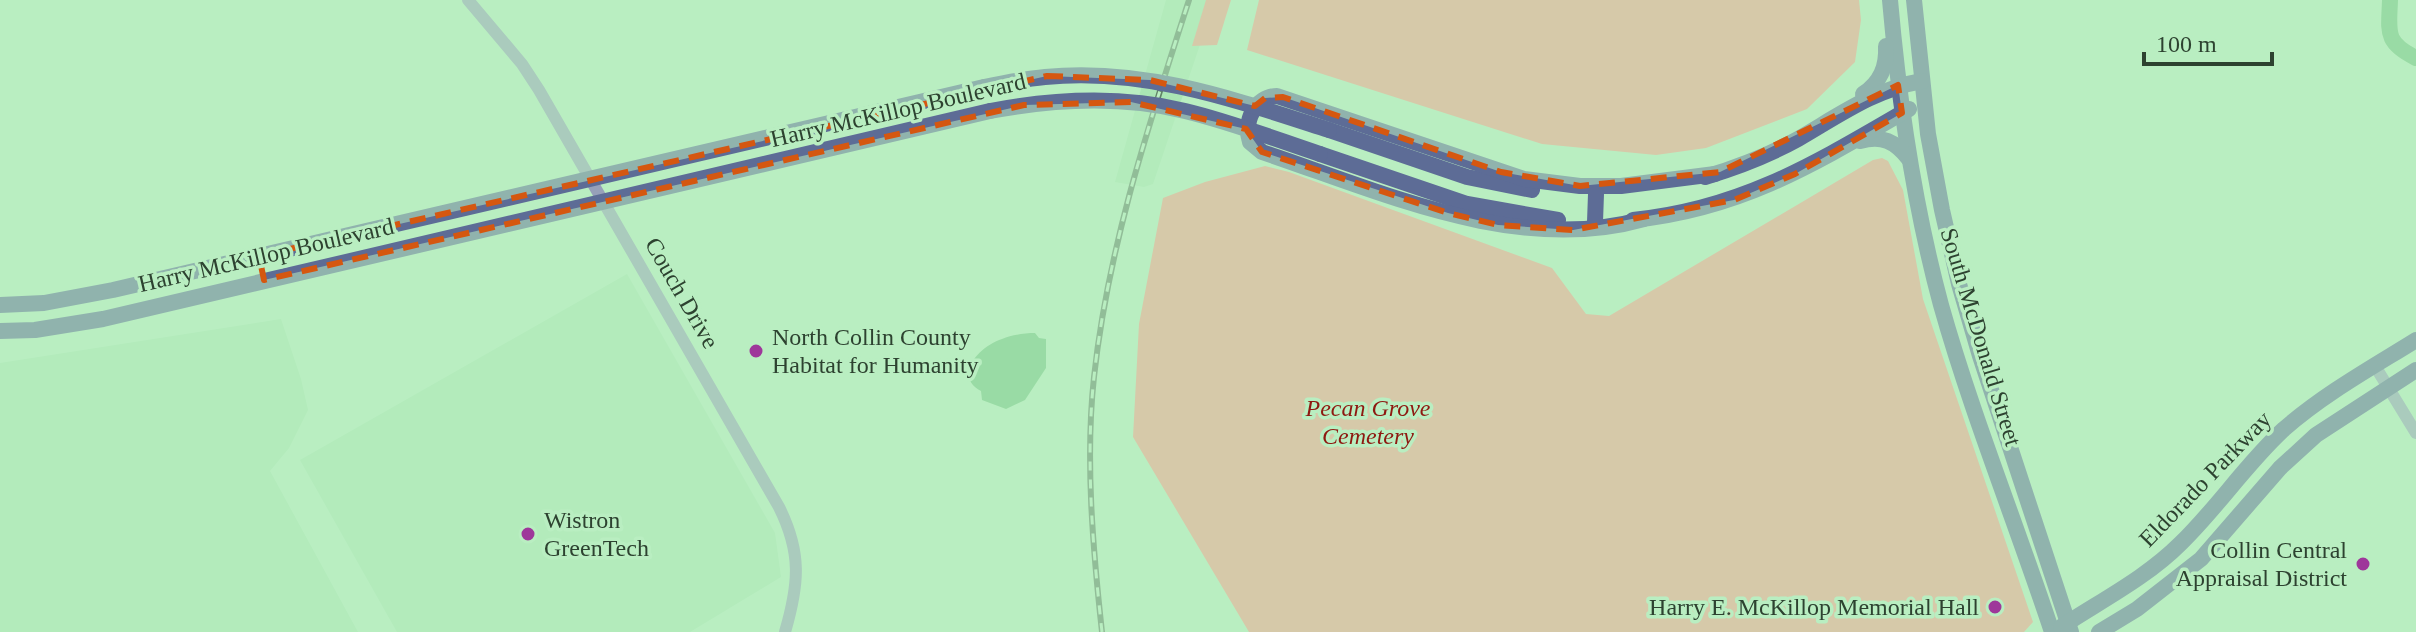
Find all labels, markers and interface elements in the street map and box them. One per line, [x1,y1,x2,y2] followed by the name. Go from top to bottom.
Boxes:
[2144,16,2272,66] scale bar
[2156,31,2217,57] text: 100 m
[768,68,1028,152] street label: Harry McKillop Boulevard
[136,213,396,297] street label: Harry McKillop Boulevard
[1935,225,2027,449] street label: South McDonald Street
[640,233,724,353] street label: Couch Drive
[772,324,979,378] place label: North Collin County Habitat for Humanity
[747,342,765,360] marker: North Collin County Habitat for Humanity
[1304,395,1431,449] park label: Pecan Grove Cemetery
[2134,406,2276,552] street label: Eldorado Parkway
[544,507,649,561] place label: Wistron GreenTech
[519,525,537,543] marker: Wistron GreenTech
[2176,537,2347,591] place label: Collin Central Appraisal District
[2354,555,2372,573] marker: Collin Central Appraisal District
[1649,594,1979,620] place label: Harry E. McKillop Memorial Hall
[1986,598,2004,616] marker: Harry E. McKillop Memorial Hall

